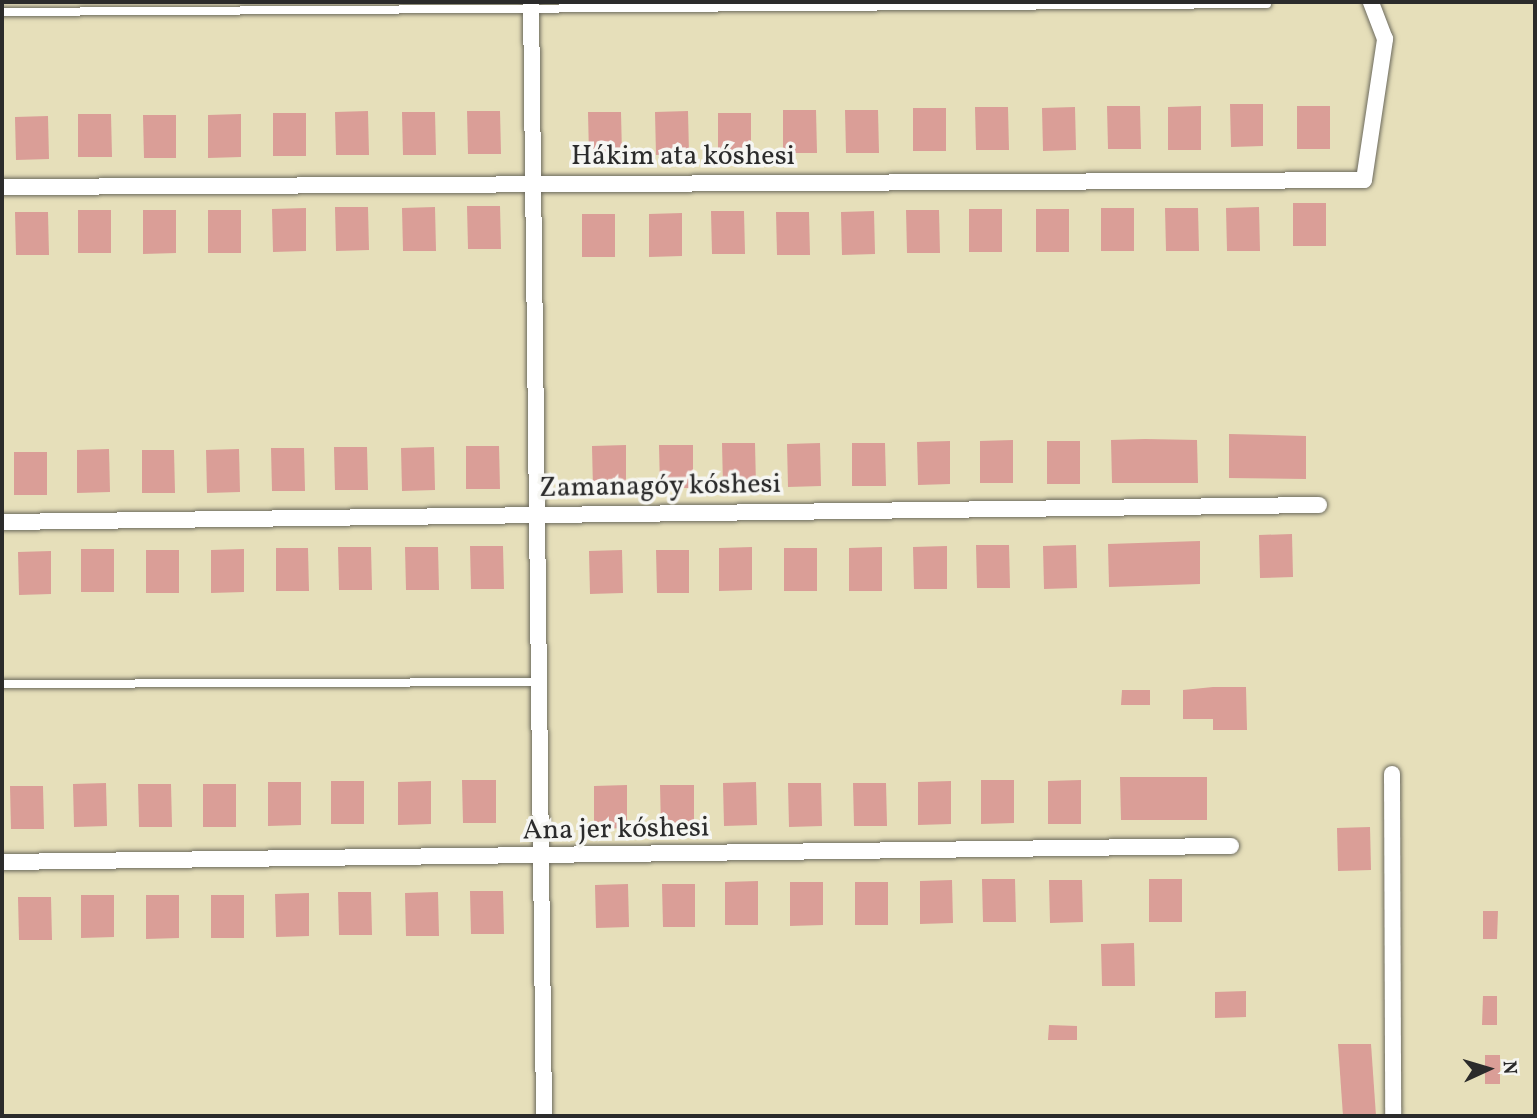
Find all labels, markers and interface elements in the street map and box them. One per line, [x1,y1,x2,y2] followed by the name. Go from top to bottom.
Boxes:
[571,140,795,174] street label: Hákim ata kóshesi
[538,468,782,506] street label: Zamanagóy kóshesi
[522,812,710,848] street label: Ana jer kóshesi
[1453,1034,1523,1104] north arrow
[1495,1060,1522,1075] text: N

